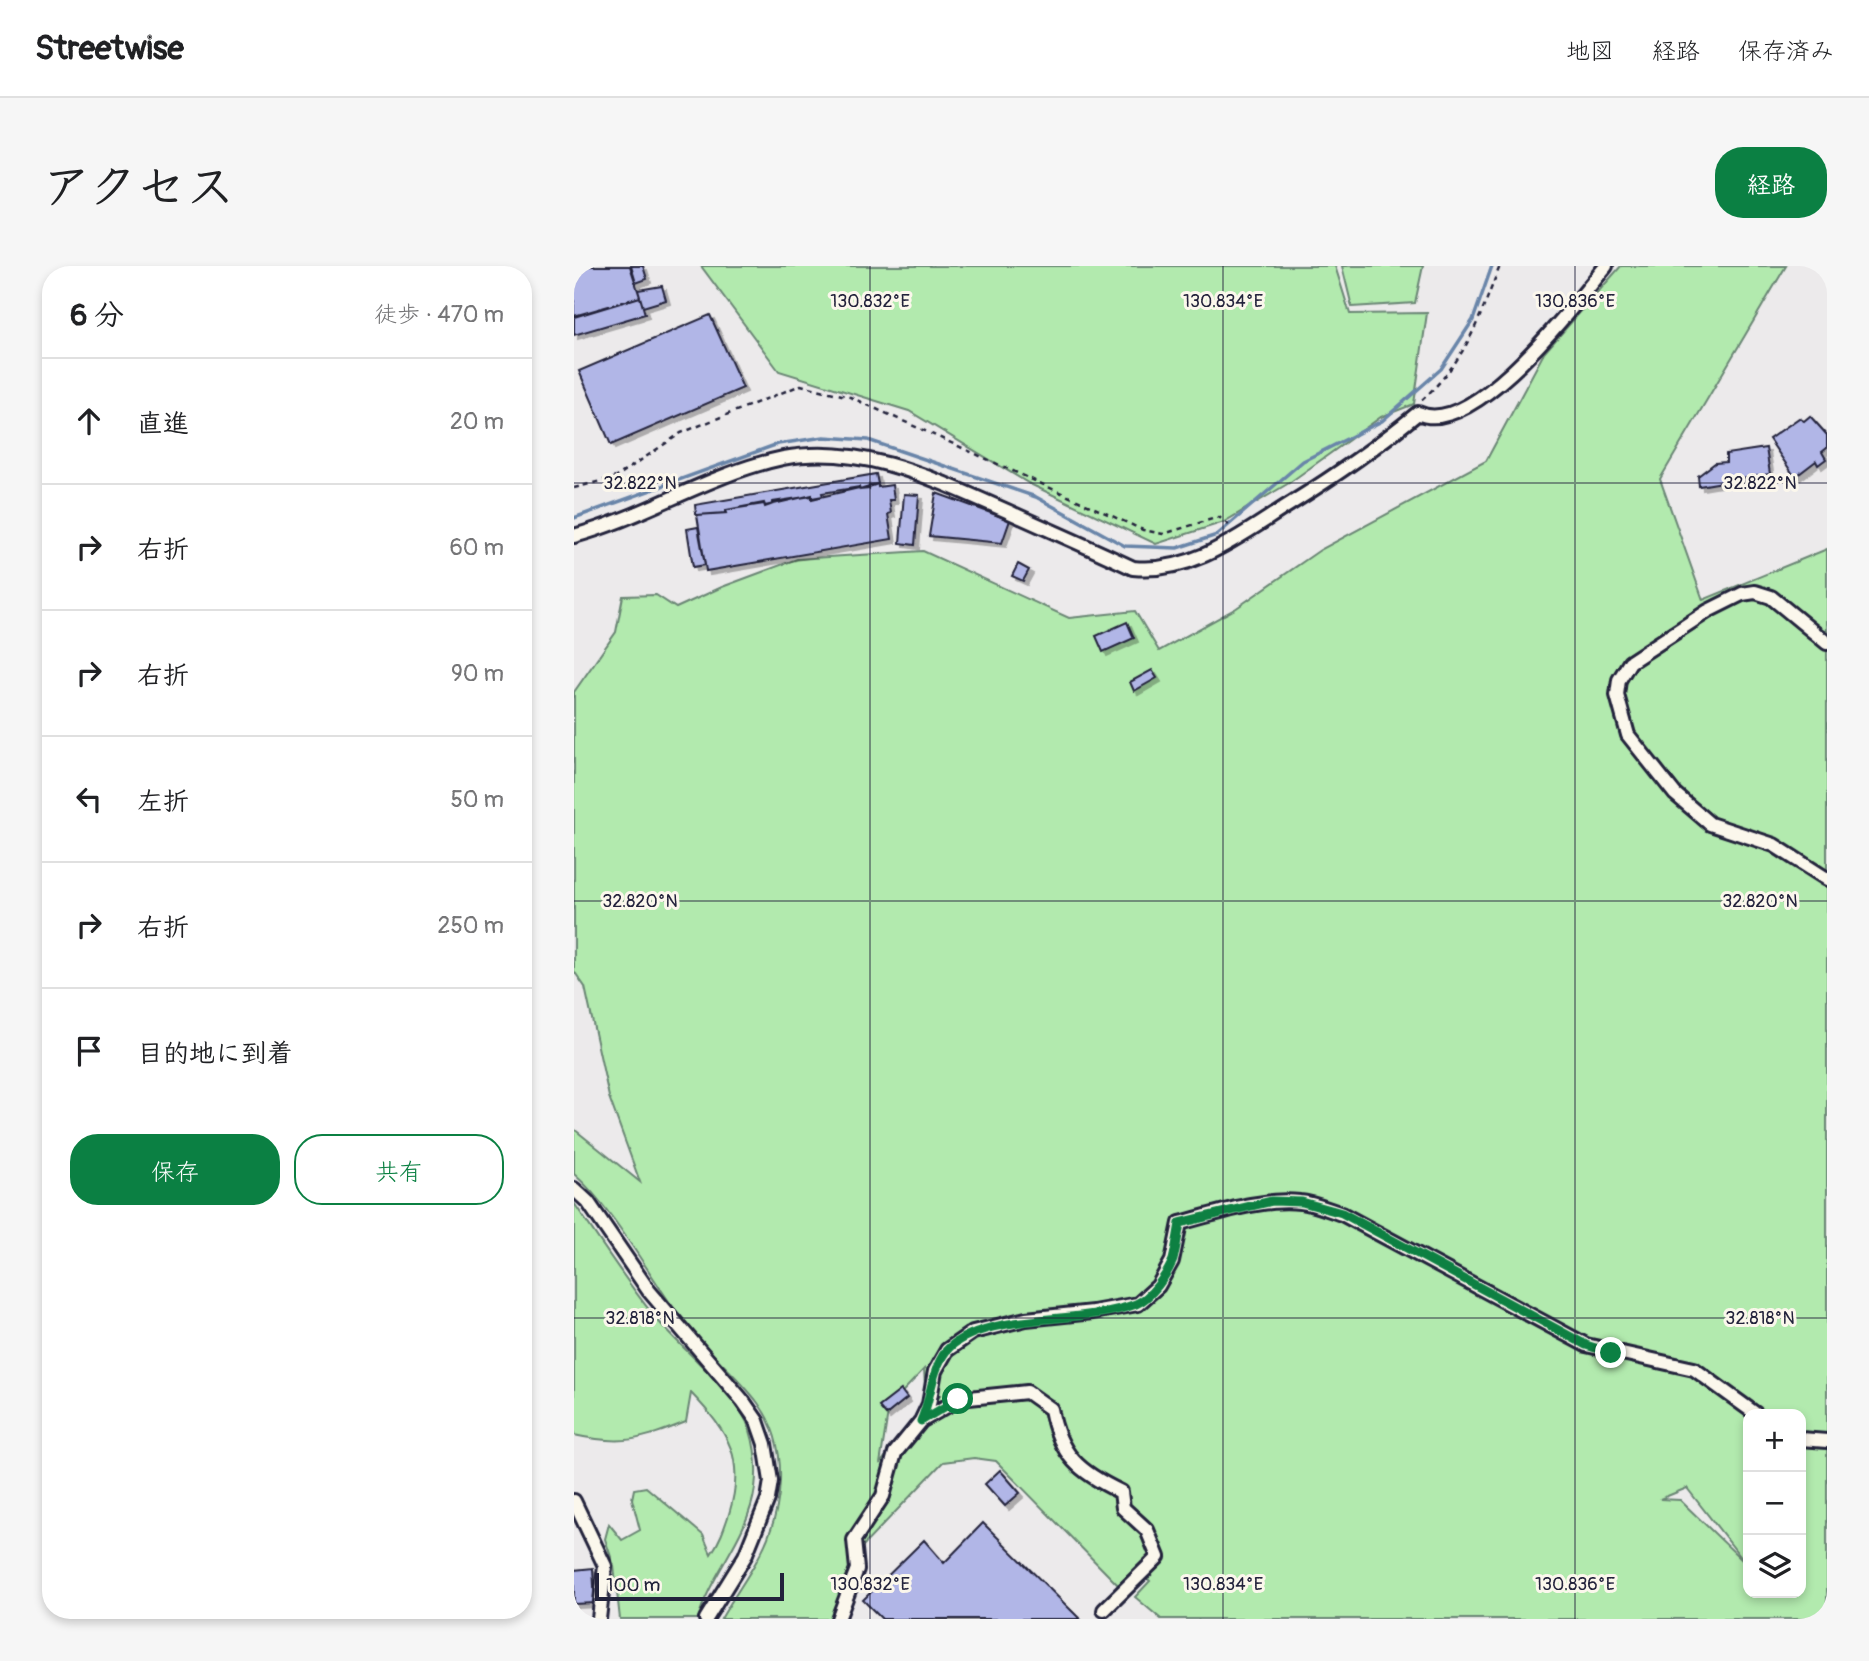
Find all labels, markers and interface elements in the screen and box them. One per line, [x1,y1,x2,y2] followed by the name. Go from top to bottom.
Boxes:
[35,28,184,69] text: Streetwise
[1566,37,1614,66] text: 地図
[1652,37,1700,66] text: 経路
[1738,37,1834,66] text: 保存済み
[1715,147,1827,218] button: 経路
[42,157,235,218] text: アクセス
[830,290,910,313] text: 130.832°E
[1183,290,1263,313] text: 130.834°E
[1535,290,1615,313] text: 130.836°E
[70,297,124,334] text: 6 分
[374,300,504,329] text: 徒歩 · 470 m
[70,402,108,440] icon: ahead
[450,407,504,436] text: 20 m
[137,408,189,440] text: 直進
[603,472,677,495] text: 32.822°N
[1723,472,1797,495] text: 32.822°N
[70,528,108,566] icon: right
[449,533,504,562] text: 60 m
[137,534,189,566] text: 右折
[70,654,108,692] icon: right
[451,659,504,688] text: 90 m
[137,660,189,692] text: 右折
[70,780,108,818] icon: left
[450,785,504,814] text: 50 m
[137,786,189,818] text: 左折
[602,890,678,913] text: 32.820°N
[1722,890,1798,913] text: 32.820°N
[70,906,108,944] icon: right
[438,911,504,940] text: 250 m
[137,912,189,944] text: 右折
[70,1032,108,1070] icon: arrive
[137,1038,293,1070] text: 目的地に到着
[70,1134,280,1205] button: 保存
[294,1134,504,1205] button: 共有
[605,1307,675,1330] text: 32.818°N
[1725,1307,1795,1330] text: 32.818°N
[1595,1337,1626,1368] route end
[942,1383,973,1414] route start
[1743,1409,1806,1598] map controls
[1743,1409,1806,1472] button: +
[1743,1472,1806,1535] button: −
[1743,1535,1806,1598] button: layers
[595,1570,784,1602] scale bar
[606,1573,660,1597] text: 100 m
[830,1573,910,1596] text: 130.832°E
[1183,1573,1263,1596] text: 130.834°E
[1535,1573,1615,1596] text: 130.836°E

